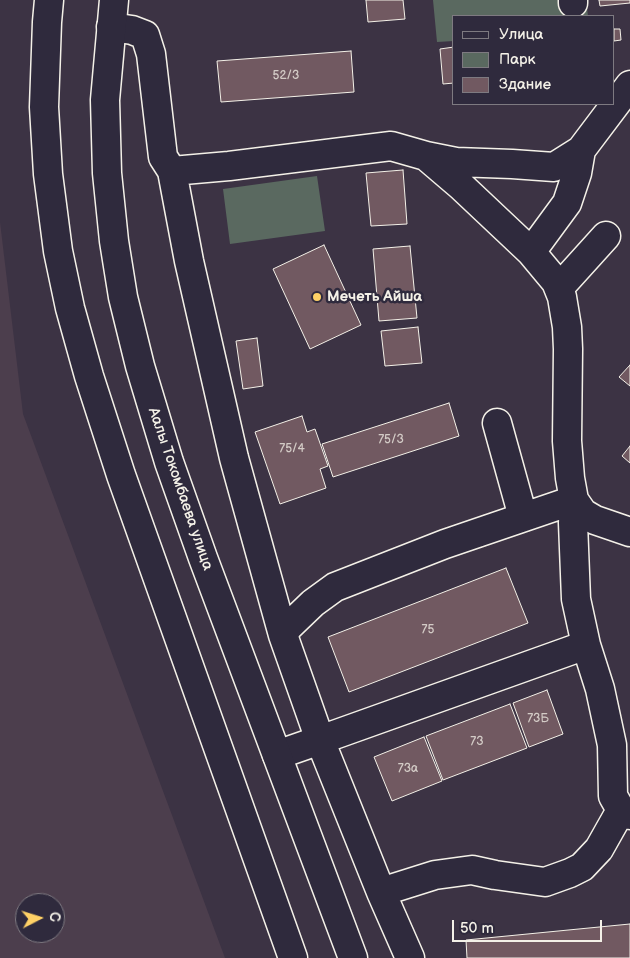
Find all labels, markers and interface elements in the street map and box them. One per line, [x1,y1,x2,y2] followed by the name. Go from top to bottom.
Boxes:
[452,15,615,105] legend
[499,25,543,44] text: Улица
[499,50,536,69] text: Парк
[273,69,299,83] house number: 52/3
[499,75,551,94] text: Здание
[327,288,422,306] place label: Мечеть Айша
[311,291,323,303] marker: Мечеть Айша
[144,405,216,573] street label: Аалы Токомбаева улица
[378,433,404,447] house number: 75/3
[279,442,305,456] house number: 75/4
[422,623,434,637] house number: 75
[527,712,549,726] house number: 73Б
[470,735,484,749] house number: 73
[398,762,418,776] house number: 73а
[15,893,65,943] north arrow
[455,910,605,942] scale bar
[46,911,63,922] text: С
[460,919,494,938] text: 50 m

